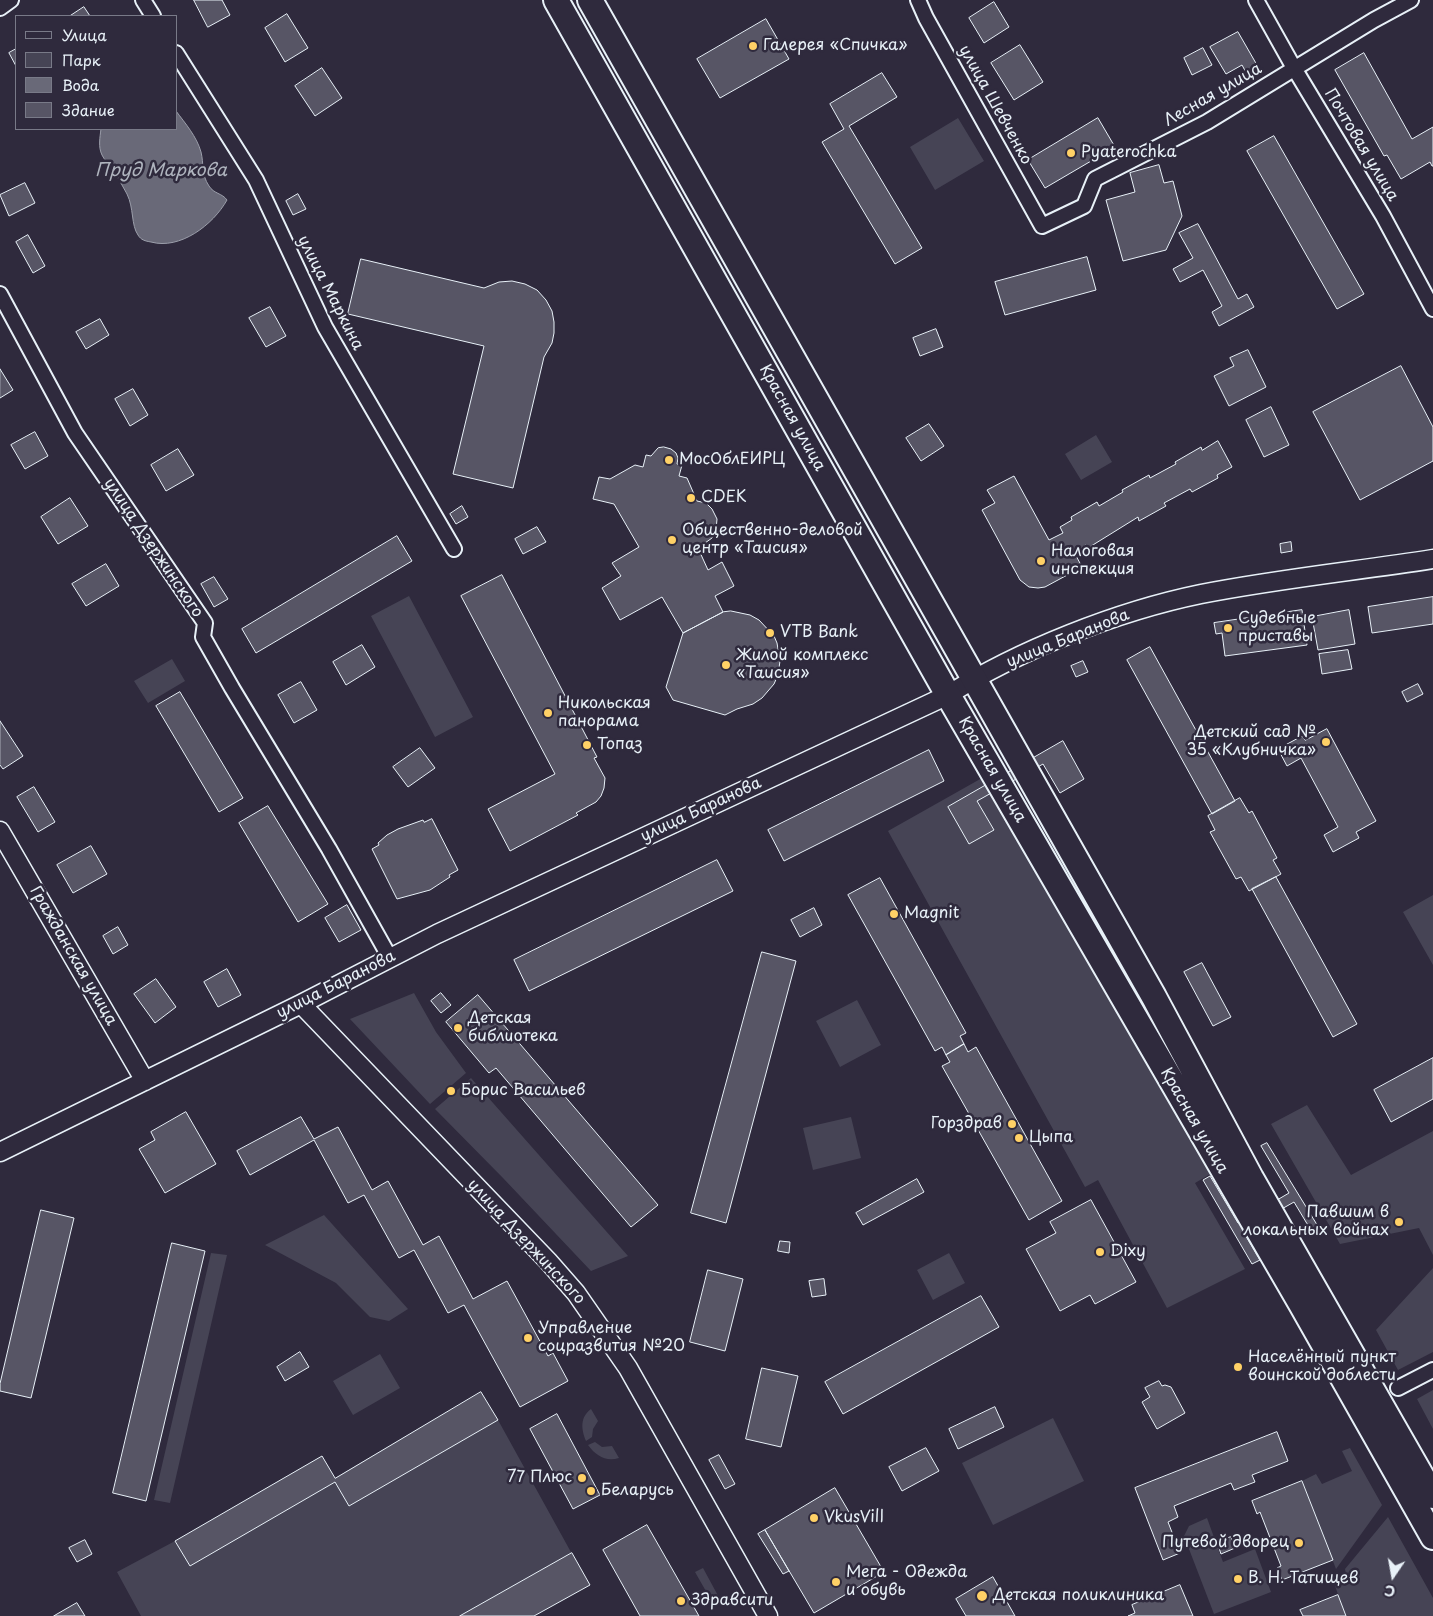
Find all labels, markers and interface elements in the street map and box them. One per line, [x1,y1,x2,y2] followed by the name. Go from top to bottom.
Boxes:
[15,15,178,130] legend
[62,23,107,46] text: Улица
[763,36,907,56] place label: Галерея «Спичка»
[747,40,759,52] marker: Галерея «Спичка»
[954,42,1036,168] street label: улица Шевченко
[62,48,101,71] text: Парк
[1161,59,1265,131] street label: Лесная улица
[62,73,99,96] text: Вода
[1320,85,1402,205] street label: Почтовая улица
[62,98,115,121] text: Здание
[1081,143,1176,163] place label: Pyaterochka
[1065,147,1077,159] marker: Pyaterochka
[95,160,227,182] water label: Пруд Маркова
[293,232,367,354] street label: улица Маркина
[755,362,829,474] street label: Красная улица
[679,450,785,470] place label: МосОблЕИРЦ
[663,454,675,466] marker: МосОблЕИРЦ
[99,475,207,621] street label: улица Дзержинского
[701,488,747,508] place label: CDEK
[685,492,697,504] marker: CDEK
[682,521,863,559] place label: Общественно-деловой центр «Таисия»
[666,534,678,546] marker: Общественно-деловой центр «Таисия»
[1051,542,1134,580] place label: Налоговая инспекция
[1035,555,1047,567] marker: Налоговая инспекция
[1004,606,1132,672] street label: улица Баранова
[1238,609,1316,647] place label: Судебные приставы
[1222,622,1234,634] marker: Судебные приставы
[780,623,858,643] place label: VTB Bank
[764,627,776,639] marker: VTB Bank
[736,646,868,684] place label: Жилой комплекс «Таисия»
[720,659,732,671] marker: Жилой комплекс «Таисия»
[558,694,651,732] place label: Никольская панорама
[542,707,554,719] marker: Никольская панорама
[954,714,1030,826] street label: Красная улица
[1186,723,1316,761] place label: Детский сад № 35 «Клубничка»
[597,735,643,755] place label: Топаз
[1320,736,1332,748] marker: Детский сад № 35 «Клубничка»
[581,739,593,751] marker: Топаз
[638,774,764,846] street label: улица Баранова
[25,883,121,1029] street label: Гражданская улица
[904,904,959,924] place label: Magnit
[888,908,900,920] marker: Magnit
[273,947,399,1023] street label: улица Баранова
[468,1009,558,1047] place label: Детская библиотека
[452,1022,464,1034] marker: Детская библиотека
[1156,1065,1232,1177] street label: Красная улица
[461,1081,586,1101] place label: Борис Васильев
[445,1085,457,1097] marker: Борис Васильев
[931,1114,1002,1134] place label: Горздрав
[1006,1118,1018,1130] marker: Горздрав
[1029,1128,1073,1148] place label: Цыпа
[1013,1132,1025,1144] marker: Цыпа
[463,1175,589,1309] street label: улица Дзержинского
[1244,1203,1389,1241] place label: Павшим в локальных войнах
[1393,1216,1405,1228] marker: Павшим в локальных войнах
[1110,1242,1146,1262] place label: Dixy
[1094,1246,1106,1258] marker: Dixy
[538,1319,685,1357] place label: Управление соцразвития №20
[522,1332,534,1344] marker: Управление соцразвития №20
[1248,1348,1396,1386] place label: Населённый пункт воинской доблести
[1232,1361,1244,1373] marker: Населённый пункт воинской доблести
[507,1468,572,1488] place label: 77 Плюс
[576,1472,588,1484] marker: 77 Плюс
[601,1481,674,1501] place label: Беларусь
[585,1485,597,1497] marker: Беларусь
[824,1508,884,1528] place label: VkusVill
[808,1512,820,1524] marker: VkusVill
[1162,1533,1289,1553] place label: Путевой дворец
[1293,1537,1305,1549] marker: Путевой дворец
[1368,1551,1418,1601] north arrow
[846,1563,967,1601] place label: Мега - Одежда и обувь
[1248,1569,1358,1589] place label: В. Н. Татищев
[1232,1573,1244,1585] marker: В. Н. Татищев
[830,1576,842,1588] marker: Мега - Одежда и обувь
[1382,1580,1397,1603] text: С
[993,1586,1164,1606] place label: Детская поликлиника
[975,1589,989,1603] marker: Детская поликлиника
[691,1591,773,1611] place label: Здравсити
[675,1595,687,1607] marker: Здравсити

